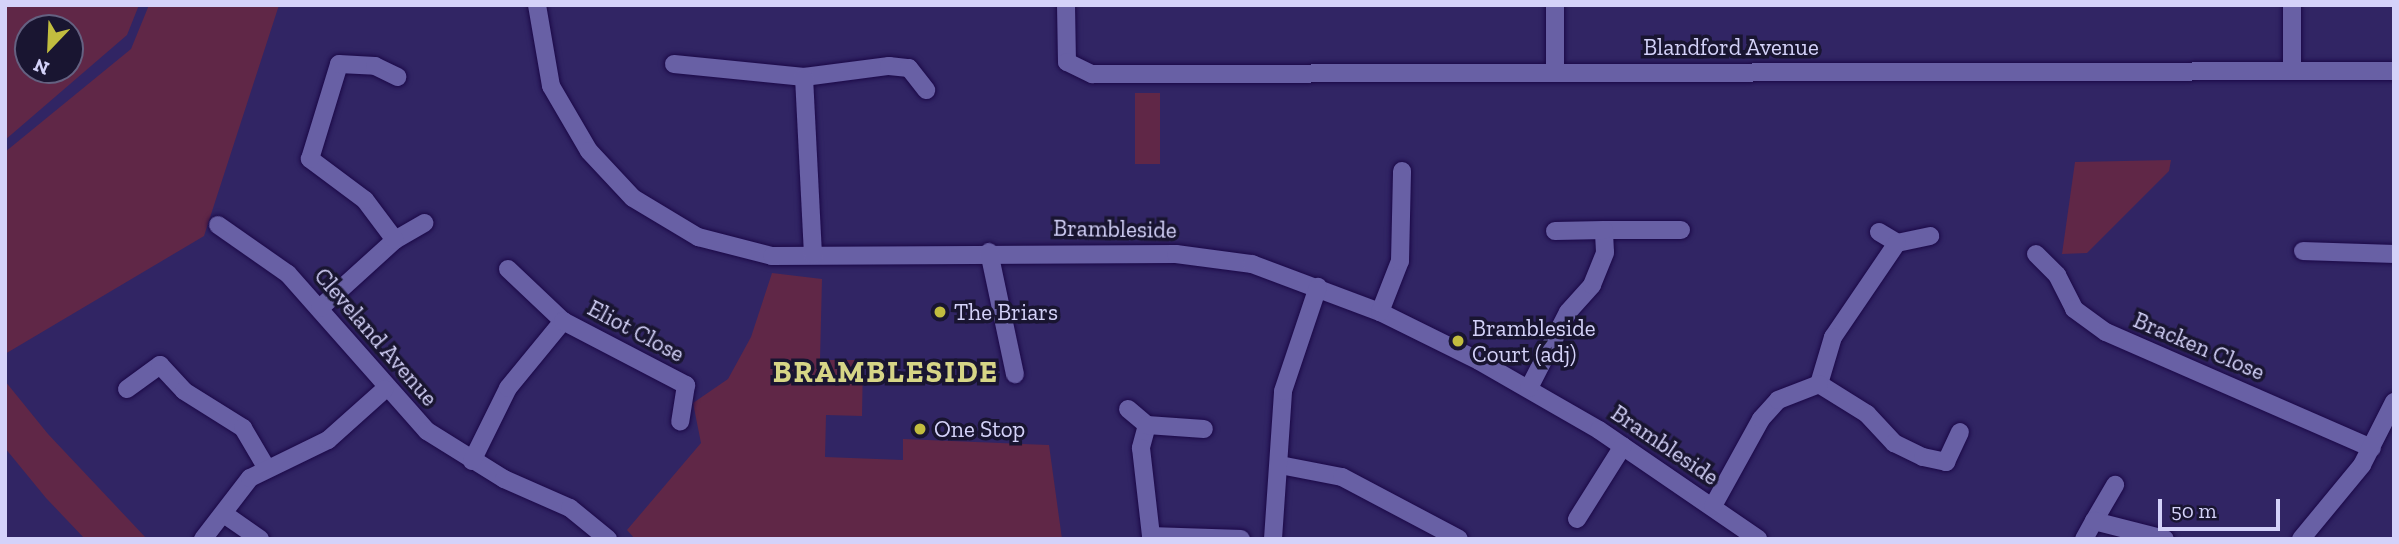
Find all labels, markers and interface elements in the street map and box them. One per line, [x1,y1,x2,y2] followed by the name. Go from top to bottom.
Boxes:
[14,14,84,84] north arrow
[1643,33,1819,61] street label: Blandford Avenue
[30,54,53,80] text: N
[1053,214,1177,244] street label: Brambleside
[308,262,444,412] street label: Cleveland Avenue
[583,294,689,368] street label: Eliot Close
[954,298,1058,326] place label: The Briars
[932,304,948,320] marker: The Briars
[2129,306,2269,386] street label: Bracken Close
[1472,314,1596,368] place label: Brambleside Court (adj)
[1450,333,1466,349] marker: Brambleside Court (adj)
[774,354,998,390] district label: BRAMBLESIDE
[1606,399,1724,491] street label: Brambleside
[934,415,1025,443] place label: One Stop
[912,421,928,437] marker: One Stop
[2161,484,2284,528] scale bar
[2171,498,2217,523] text: 50 m

